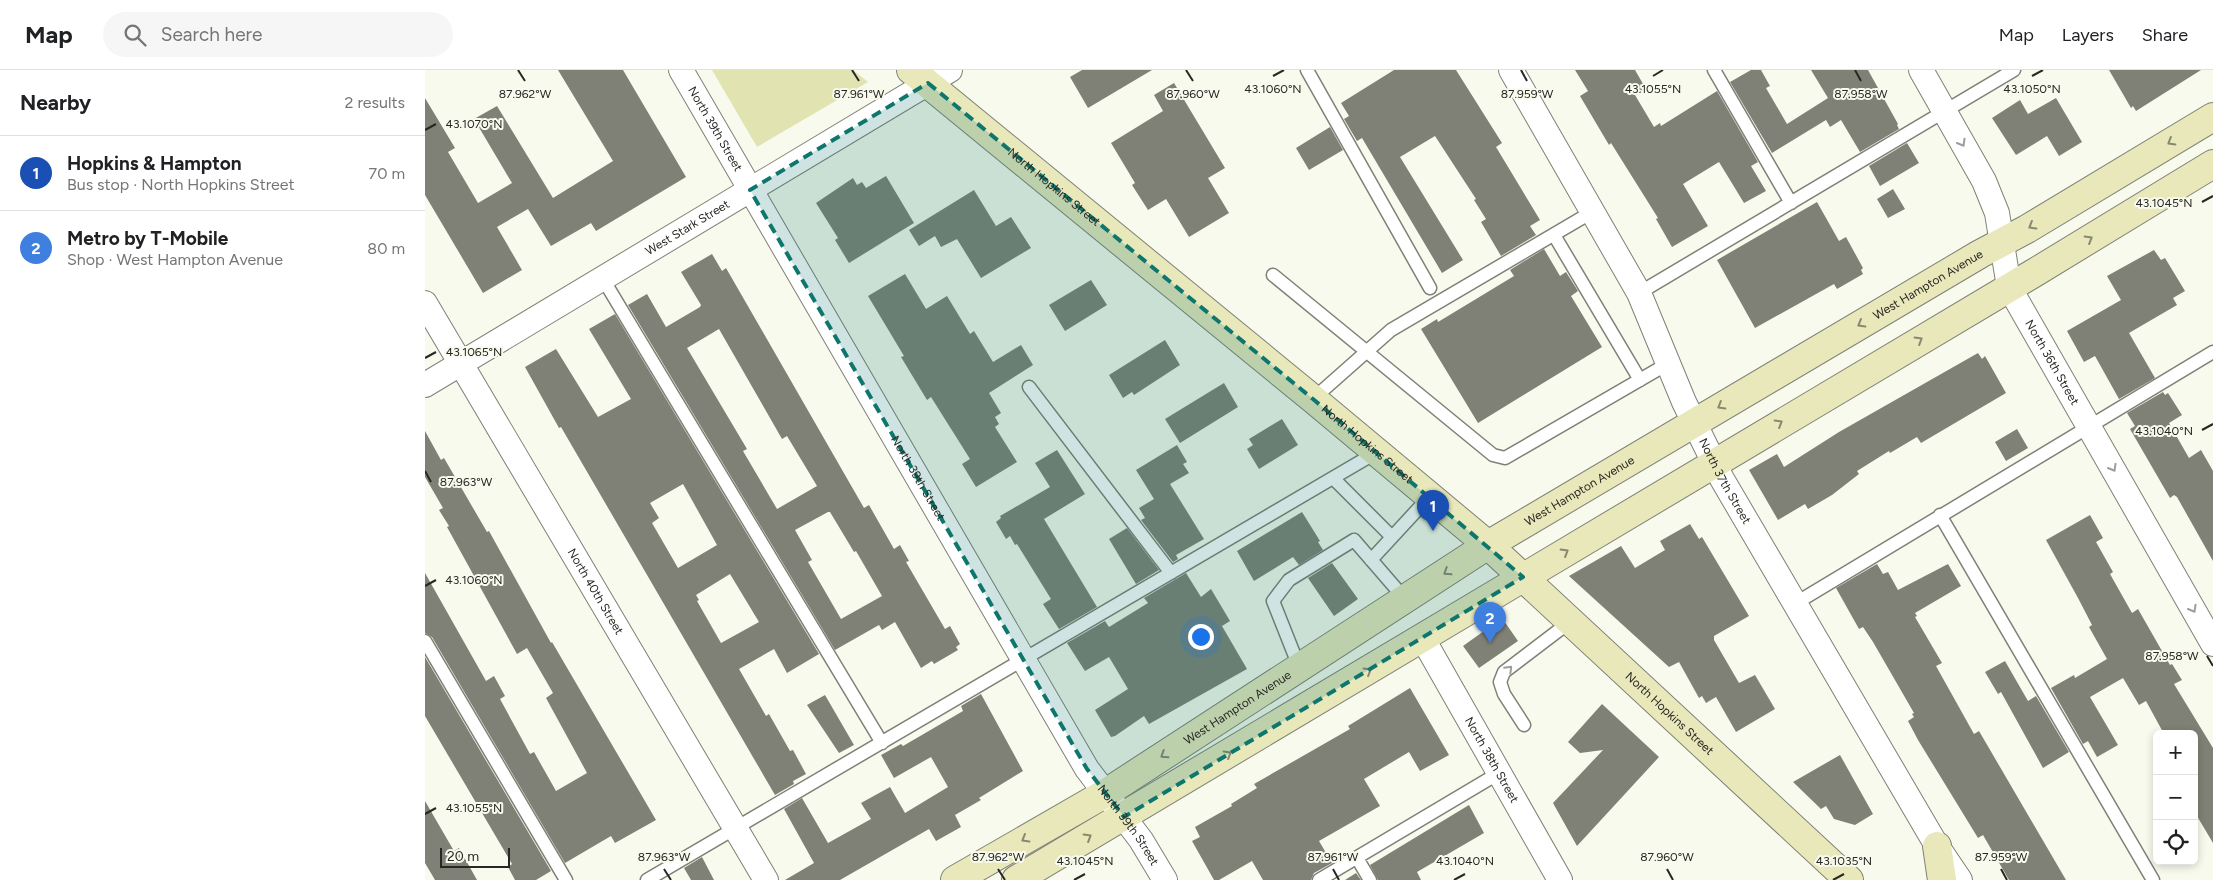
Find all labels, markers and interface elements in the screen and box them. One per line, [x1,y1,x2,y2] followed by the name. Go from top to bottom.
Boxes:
[103,12,453,57] search box
[25,20,73,49] text: Map
[121,21,149,49] icon: search
[161,23,262,46] text: Search here
[1999,24,2034,46] text: Map
[2062,24,2114,46] text: Layers
[2142,24,2188,46] text: Share
[1244,82,1302,96] text: 43.1060°N
[1625,82,1681,96] text: 43.1055°N
[2003,82,2061,96] text: 43.1050°N
[685,84,745,174] street label: North 39th Street
[499,87,552,101] text: 87.962°W
[834,87,885,101] text: 87.961°W
[1166,87,1220,101] text: 87.960°W
[1501,87,1554,101] text: 87.959°W
[1834,87,1888,101] text: 87.958°W
[20,90,91,115] text: Nearby
[345,93,405,112] text: 2 results
[446,117,502,131] text: 43.1070°N
[2168,136,2177,145] one-way arrow
[1956,137,1966,146] one-way arrow
[1005,145,1104,229] street label: North Hopkins Street
[67,152,242,175] text: Hopkins & Hampton
[33,164,39,183] text: 1
[369,164,405,183] text: 70 m
[67,175,295,194] text: Bus stop · North Hopkins Street
[2135,196,2193,210] text: 43.1045°N
[643,197,732,258] street label: West Stark Street
[2029,219,2038,229] one-way arrow
[67,227,228,250] text: Metro by T-Mobile
[2083,236,2092,246] one-way arrow
[31,239,41,258] text: 2
[367,239,405,258] text: 80 m
[1871,247,1986,323] street label: West Hampton Avenue
[67,250,283,269] text: Shop · West Hampton Avenue
[1857,317,1866,327] one-way arrow
[2022,317,2082,408] street label: North 36th Street
[1914,337,1923,347] one-way arrow
[446,345,502,359] text: 43.1065°N
[1717,400,1726,410] one-way arrow
[1318,402,1416,487] street label: North Hopkins Street
[1774,420,1783,430] one-way arrow
[2135,424,2193,438] text: 43.1040°N
[888,433,948,523] street label: North 39th Street
[1696,436,1754,527] street label: North 37th Street
[1522,453,1637,529] street label: West Hampton Avenue
[2106,463,2116,472] one-way arrow
[440,475,493,489] text: 87.963°W
[1417,490,1449,531] pin: 1
[565,546,627,637] street label: North 40th Street
[1559,548,1568,558] one-way arrow
[1444,565,1453,575] one-way arrow
[445,573,503,587] text: 43.1060°N
[1474,602,1506,643] pin: 2
[2187,604,2197,613] one-way arrow
[1188,624,1214,650] your location
[2145,649,2199,663] text: 87.958°W
[1503,666,1512,675] one-way arrow
[1181,668,1294,748] street label: West Hampton Avenue
[1362,668,1371,678] one-way arrow
[1623,669,1717,758] street label: North Hopkins Street
[1462,715,1522,806] street label: North 38th Street
[2153,730,2198,865] map controls
[2153,730,2198,775] button: +
[1161,749,1170,759] one-way arrow
[1222,751,1231,761] one-way arrow
[2153,775,2198,820] button: −
[1095,782,1162,868] street label: North 39th Street
[446,801,502,815] text: 43.1055°N
[2153,820,2198,865] button: locate
[1022,833,1031,843] one-way arrow
[1083,834,1092,844] one-way arrow
[440,845,510,868] scale bar
[447,848,479,865] text: 20 m
[638,850,691,864] text: 87.963°W
[972,850,1025,864] text: 87.962°W
[1308,850,1359,864] text: 87.961°W
[1640,850,1694,864] text: 87.960°W
[1975,850,2028,864] text: 87.959°W
[1056,854,1114,868] text: 43.1045°N
[1436,854,1494,868] text: 43.1040°N
[1816,854,1872,868] text: 43.1035°N

